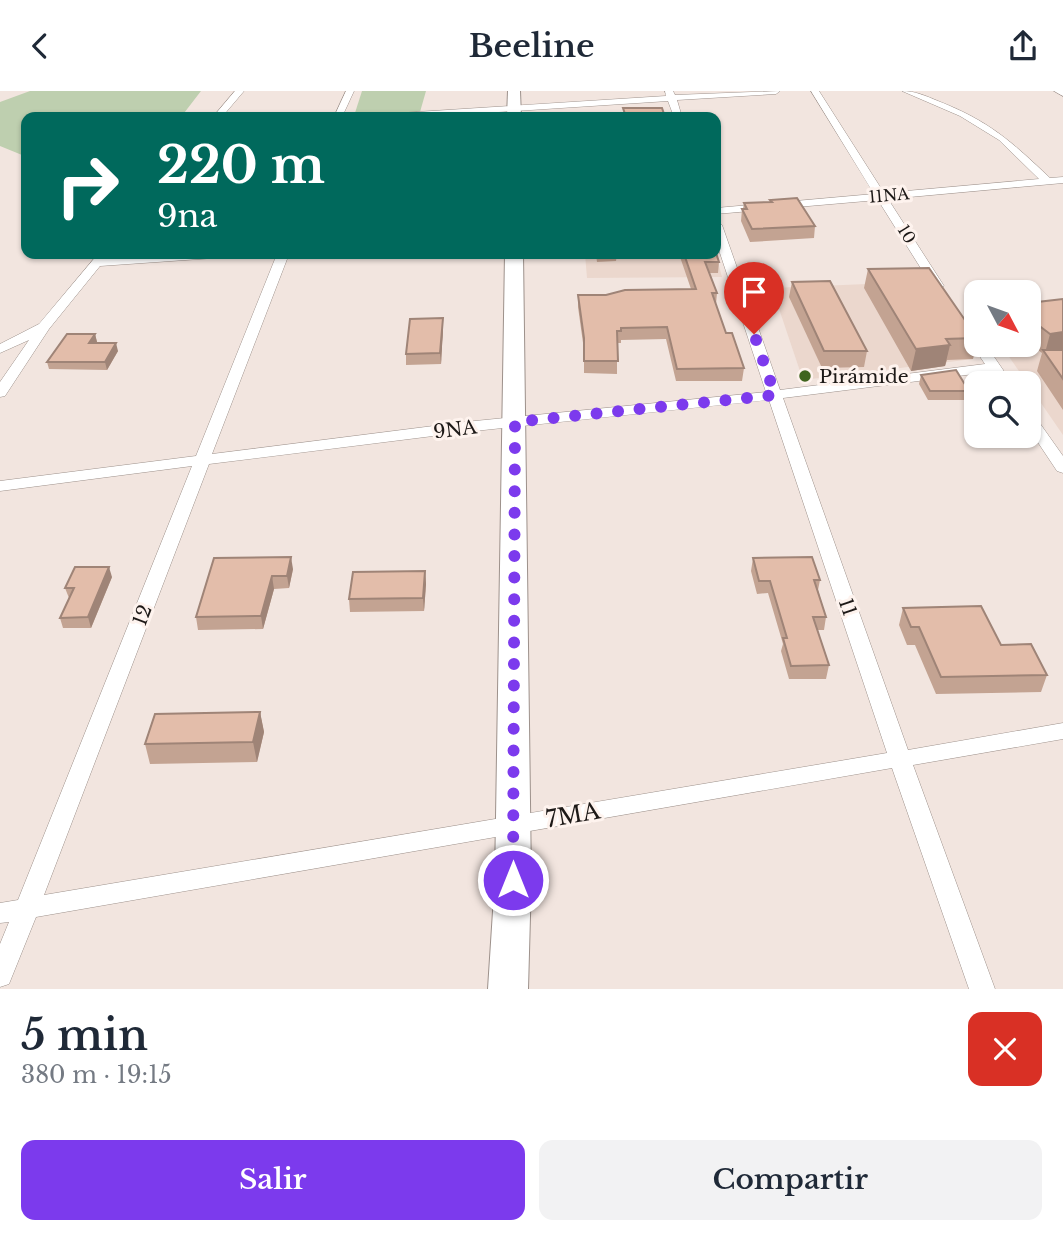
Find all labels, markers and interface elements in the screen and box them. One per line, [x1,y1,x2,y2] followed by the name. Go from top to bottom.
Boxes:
[468,26,595,66] text: Beeline
[21,27,59,65] icon: back
[1004,27,1042,65] icon: share
[157,135,325,196] text: 220 m
[42,140,133,231] icon: right
[868,183,911,207] street label: 11NA
[157,196,217,236] text: 9na
[894,221,920,247] street label: 10
[724,262,784,334] pin
[735,273,773,311] icon: arrive
[964,280,1041,357] north arrow
[964,280,1041,448] map controls
[819,365,909,388] place label: Pirámide
[797,368,813,384] marker: Pirámide
[964,371,1041,448] button: search
[432,415,479,444] street label: 9NA
[834,595,861,619] street label: 11
[128,602,157,629] street label: 12
[544,796,603,834] street label: 7MA
[476,843,550,917] position arrow
[21,1009,148,1061] text: 5 min
[968,1012,1042,1086] button: close
[21,1061,172,1089] text: 380 m · 19:15
[21,1140,525,1220] button: Salir
[539,1140,1042,1220] button: Compartir

